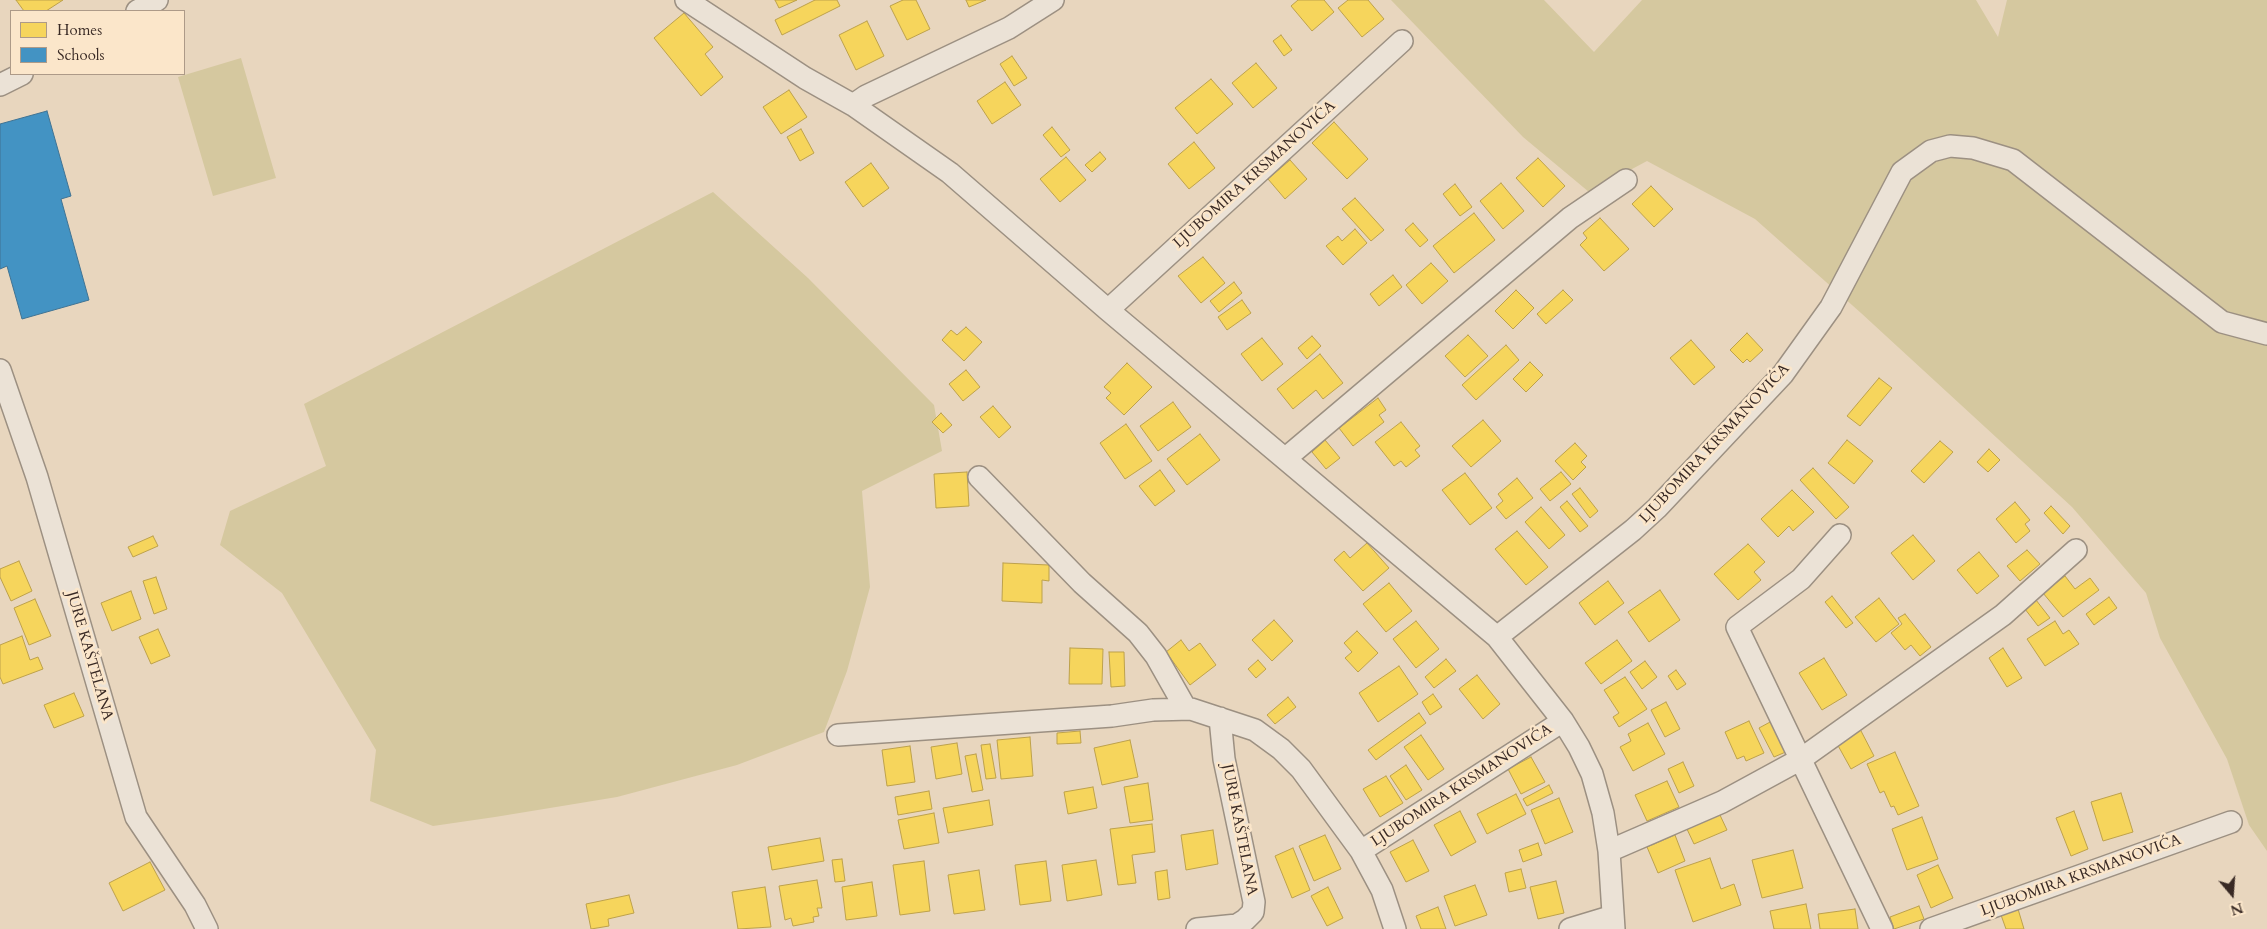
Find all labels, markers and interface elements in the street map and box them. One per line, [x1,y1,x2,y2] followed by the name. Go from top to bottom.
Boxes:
[10,10,185,75] legend
[57,20,102,40] text: Homes
[57,45,105,65] text: Schools
[1170,97,1340,253] street label: LJUBOMIRA KRSMANOVIĆA
[1636,360,1794,528] street label: LJUBOMIRA KRSMANOVIĆA
[62,589,116,723] street label: JURE KAŠTELANA
[1368,721,1556,851] street label: LJUBOMIRA KRSMANOVIĆA
[1217,763,1261,897] street label: JURE KAŠTELANA
[1978,831,2184,921] street label: LJUBOMIRA KRSMANOVIĆA
[2207,869,2257,919] north arrow
[2228,898,2246,920] text: N

